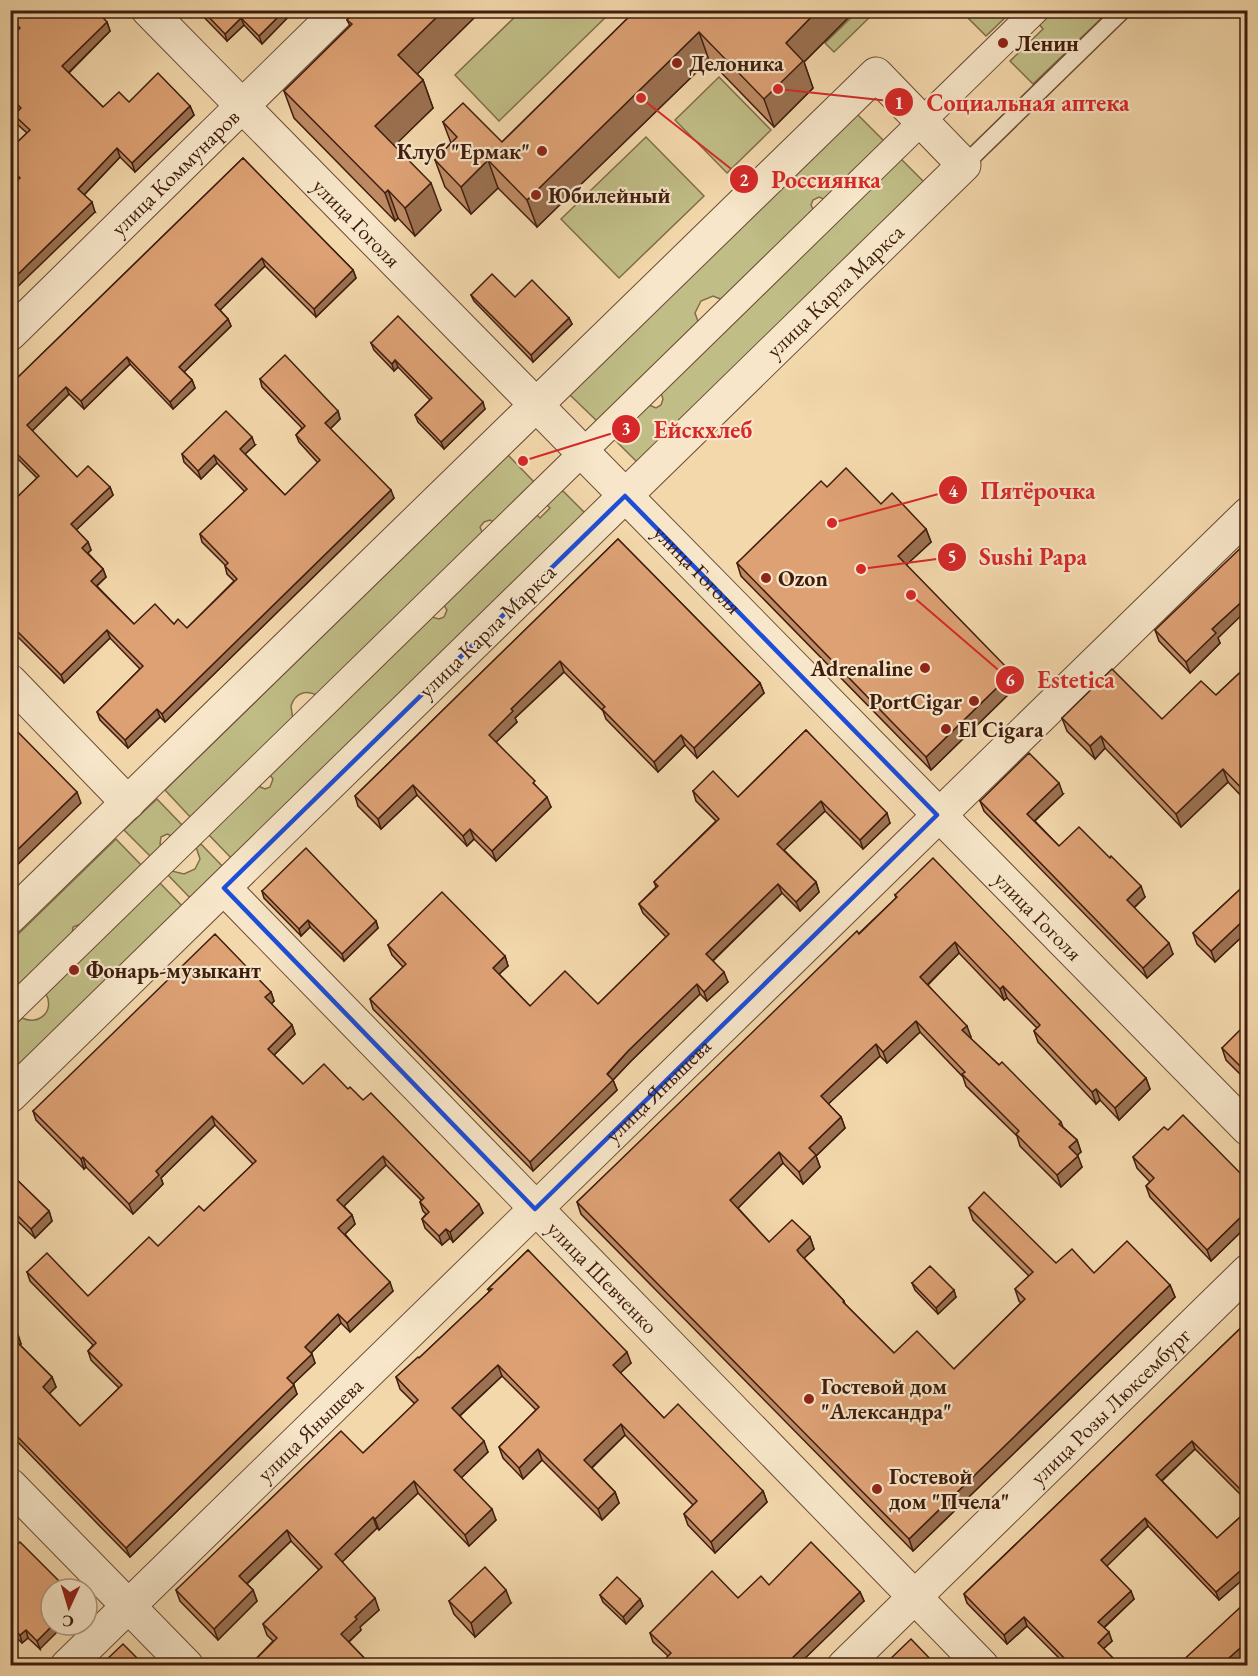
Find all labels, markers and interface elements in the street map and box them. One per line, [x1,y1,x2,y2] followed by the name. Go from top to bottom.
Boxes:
[1015,29,1079,58] place label: Ленин
[996,36,1010,50] marker: Ленин
[689,49,784,78] place label: Делоника
[670,56,684,70] marker: Делоника
[884,81,1142,123] callout: Социальная аптека
[926,87,1130,118] text: Социальная аптека
[894,91,904,114] text: 1
[104,102,246,242] street label: улица Коммунаров
[397,137,530,166] place label: Клуб "Ермак"
[535,144,549,158] marker: Клуб "Ермак"
[729,158,893,200] callout: Россиянка
[771,164,881,195] text: Россиянка
[739,168,749,191] text: 2
[306,171,408,274] street label: улица Гоголя
[548,181,670,210] place label: Юбилейный
[529,188,543,202] marker: Юбилейный
[760,218,910,364] street label: улица Карла Маркса
[611,408,764,450] callout: Ейскхлеб
[654,414,752,445] text: Ейскхлеб
[621,417,631,440] text: 3
[938,469,1107,511] callout: Пятёрочка
[981,475,1096,506] text: Пятёрочка
[948,479,958,502] text: 4
[647,518,748,620] street label: улица Гоголя
[937,536,1099,578] callout: Sushi Papa
[979,541,1087,572] text: Sushi Papa
[947,545,957,568] text: 5
[412,558,562,704] street label: улица Карла Маркса
[778,564,828,593] place label: Ozon
[759,571,773,585] marker: Ozon
[810,654,913,683] place label: Аdrenaline
[995,659,1127,701] callout: Estetica
[918,661,932,675] marker: Аdrenaline
[1037,664,1115,695] text: Estetica
[1005,668,1015,691] text: 6
[869,687,963,716] place label: PortCigar
[967,694,981,708] marker: PortCigar
[958,715,1044,744] place label: El Cigara
[939,722,953,736] marker: El Cigara
[988,865,1089,967] street label: улица Гоголя
[86,956,261,985] place label: Фонарь-музыкант
[67,963,81,977] marker: Фонарь-музыкант
[598,1031,717,1148] street label: улица Янышева
[541,1214,665,1340] street label: улица Шевченко
[1024,1321,1197,1491] street label: улица Розы Люксембург
[250,1371,369,1488] street label: улица Янышева
[821,1372,952,1426] place label: Гостевой дом "Александра"
[802,1392,816,1406] marker: Гостевой дом "Александра"
[889,1462,1009,1516] place label: Гостевой дом "Пчела"
[870,1482,884,1496] marker: Гостевой дом "Пчела"
[39,1577,99,1637] north arrow
[62,1611,74,1632] text: С

